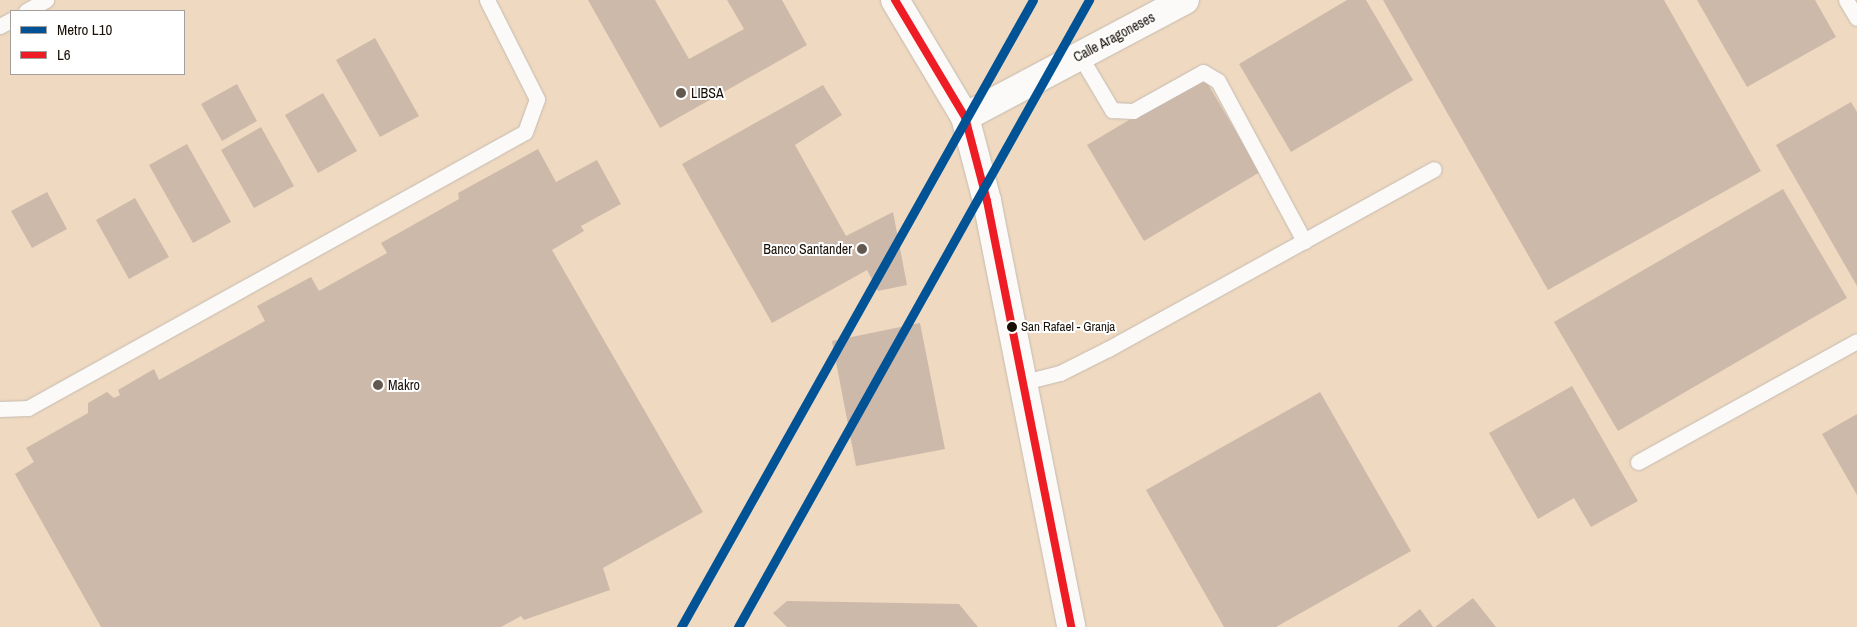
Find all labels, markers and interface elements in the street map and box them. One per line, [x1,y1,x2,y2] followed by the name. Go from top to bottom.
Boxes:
[1070,8,1158,66] street label: Calle Aragoneses
[10,10,185,75] legend
[57,19,112,40] text: Metro L10
[57,44,71,65] text: L6
[691,85,724,101] place label: LIBSA
[675,87,687,99] marker: LIBSA
[763,241,852,257] place label: Banco Santander
[856,243,868,255] marker: Banco Santander
[1021,319,1115,335] place label: San Rafael - Granja
[1007,322,1017,332] marker: San Rafael - Granja
[388,377,420,393] place label: Makro
[372,379,384,391] marker: Makro

